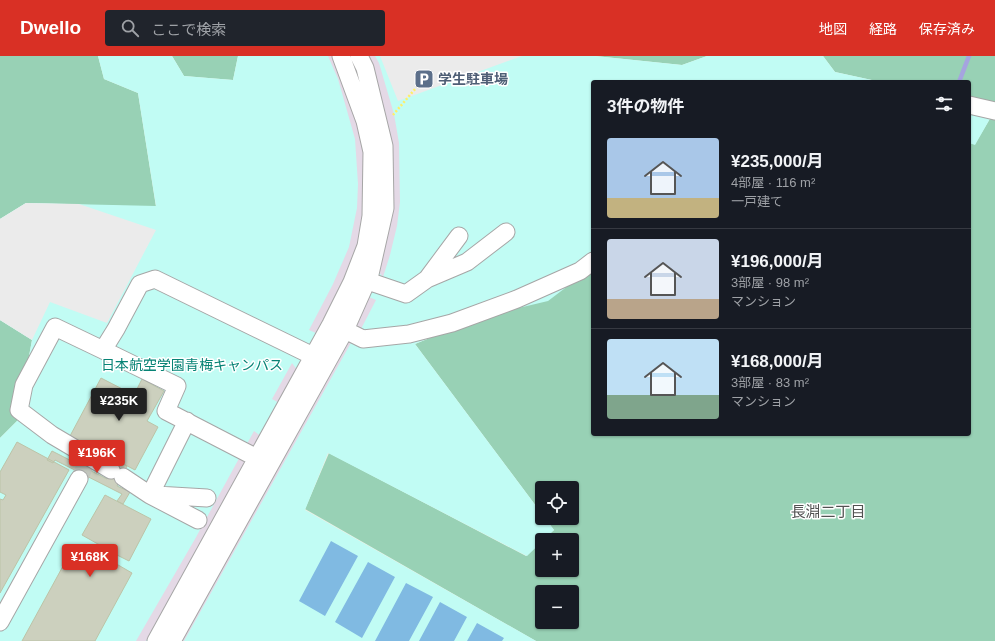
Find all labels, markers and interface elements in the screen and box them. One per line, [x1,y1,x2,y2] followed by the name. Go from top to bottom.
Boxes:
[105,10,385,46] search box
[20,17,81,38] text: Dwello
[119,17,141,39] icon: search
[151,21,226,38] text: ここで検索
[819,21,847,37] text: 地図
[869,21,897,37] text: 経路
[919,21,975,37] text: 保存済み
[413,68,435,90] parking icon: 学生駐車場
[438,71,508,87] place label: 学生駐車場
[933,93,955,115] icon: filters
[607,97,684,116] text: 3件の物件
[731,152,824,171] text: ¥235,000/月
[639,154,687,202] icon: home
[731,175,815,190] text: 4部屋 · 116 m²
[731,194,783,209] text: 一戸建て
[731,252,824,271] text: ¥196,000/月
[639,255,687,303] icon: home
[731,275,809,290] text: 3部屋 · 98 m²
[731,294,796,309] text: マンション
[731,352,824,371] text: ¥168,000/月
[639,355,687,403] icon: home
[101,357,283,373] park label: 日本航空学園青梅キャンパス
[731,375,809,390] text: 3部屋 · 83 m²
[91,388,147,422] pin: ¥235K
[100,393,138,408] text: ¥235K
[731,394,796,409] text: マンション
[69,440,125,474] pin: ¥196K
[78,445,116,460] text: ¥196K
[535,481,579,629] map controls
[535,481,579,525] button: locate
[790,503,866,520] district label: 長淵二丁目
[535,533,579,577] button: +
[62,544,118,578] pin: ¥168K
[71,549,109,564] text: ¥168K
[535,585,579,629] button: −

